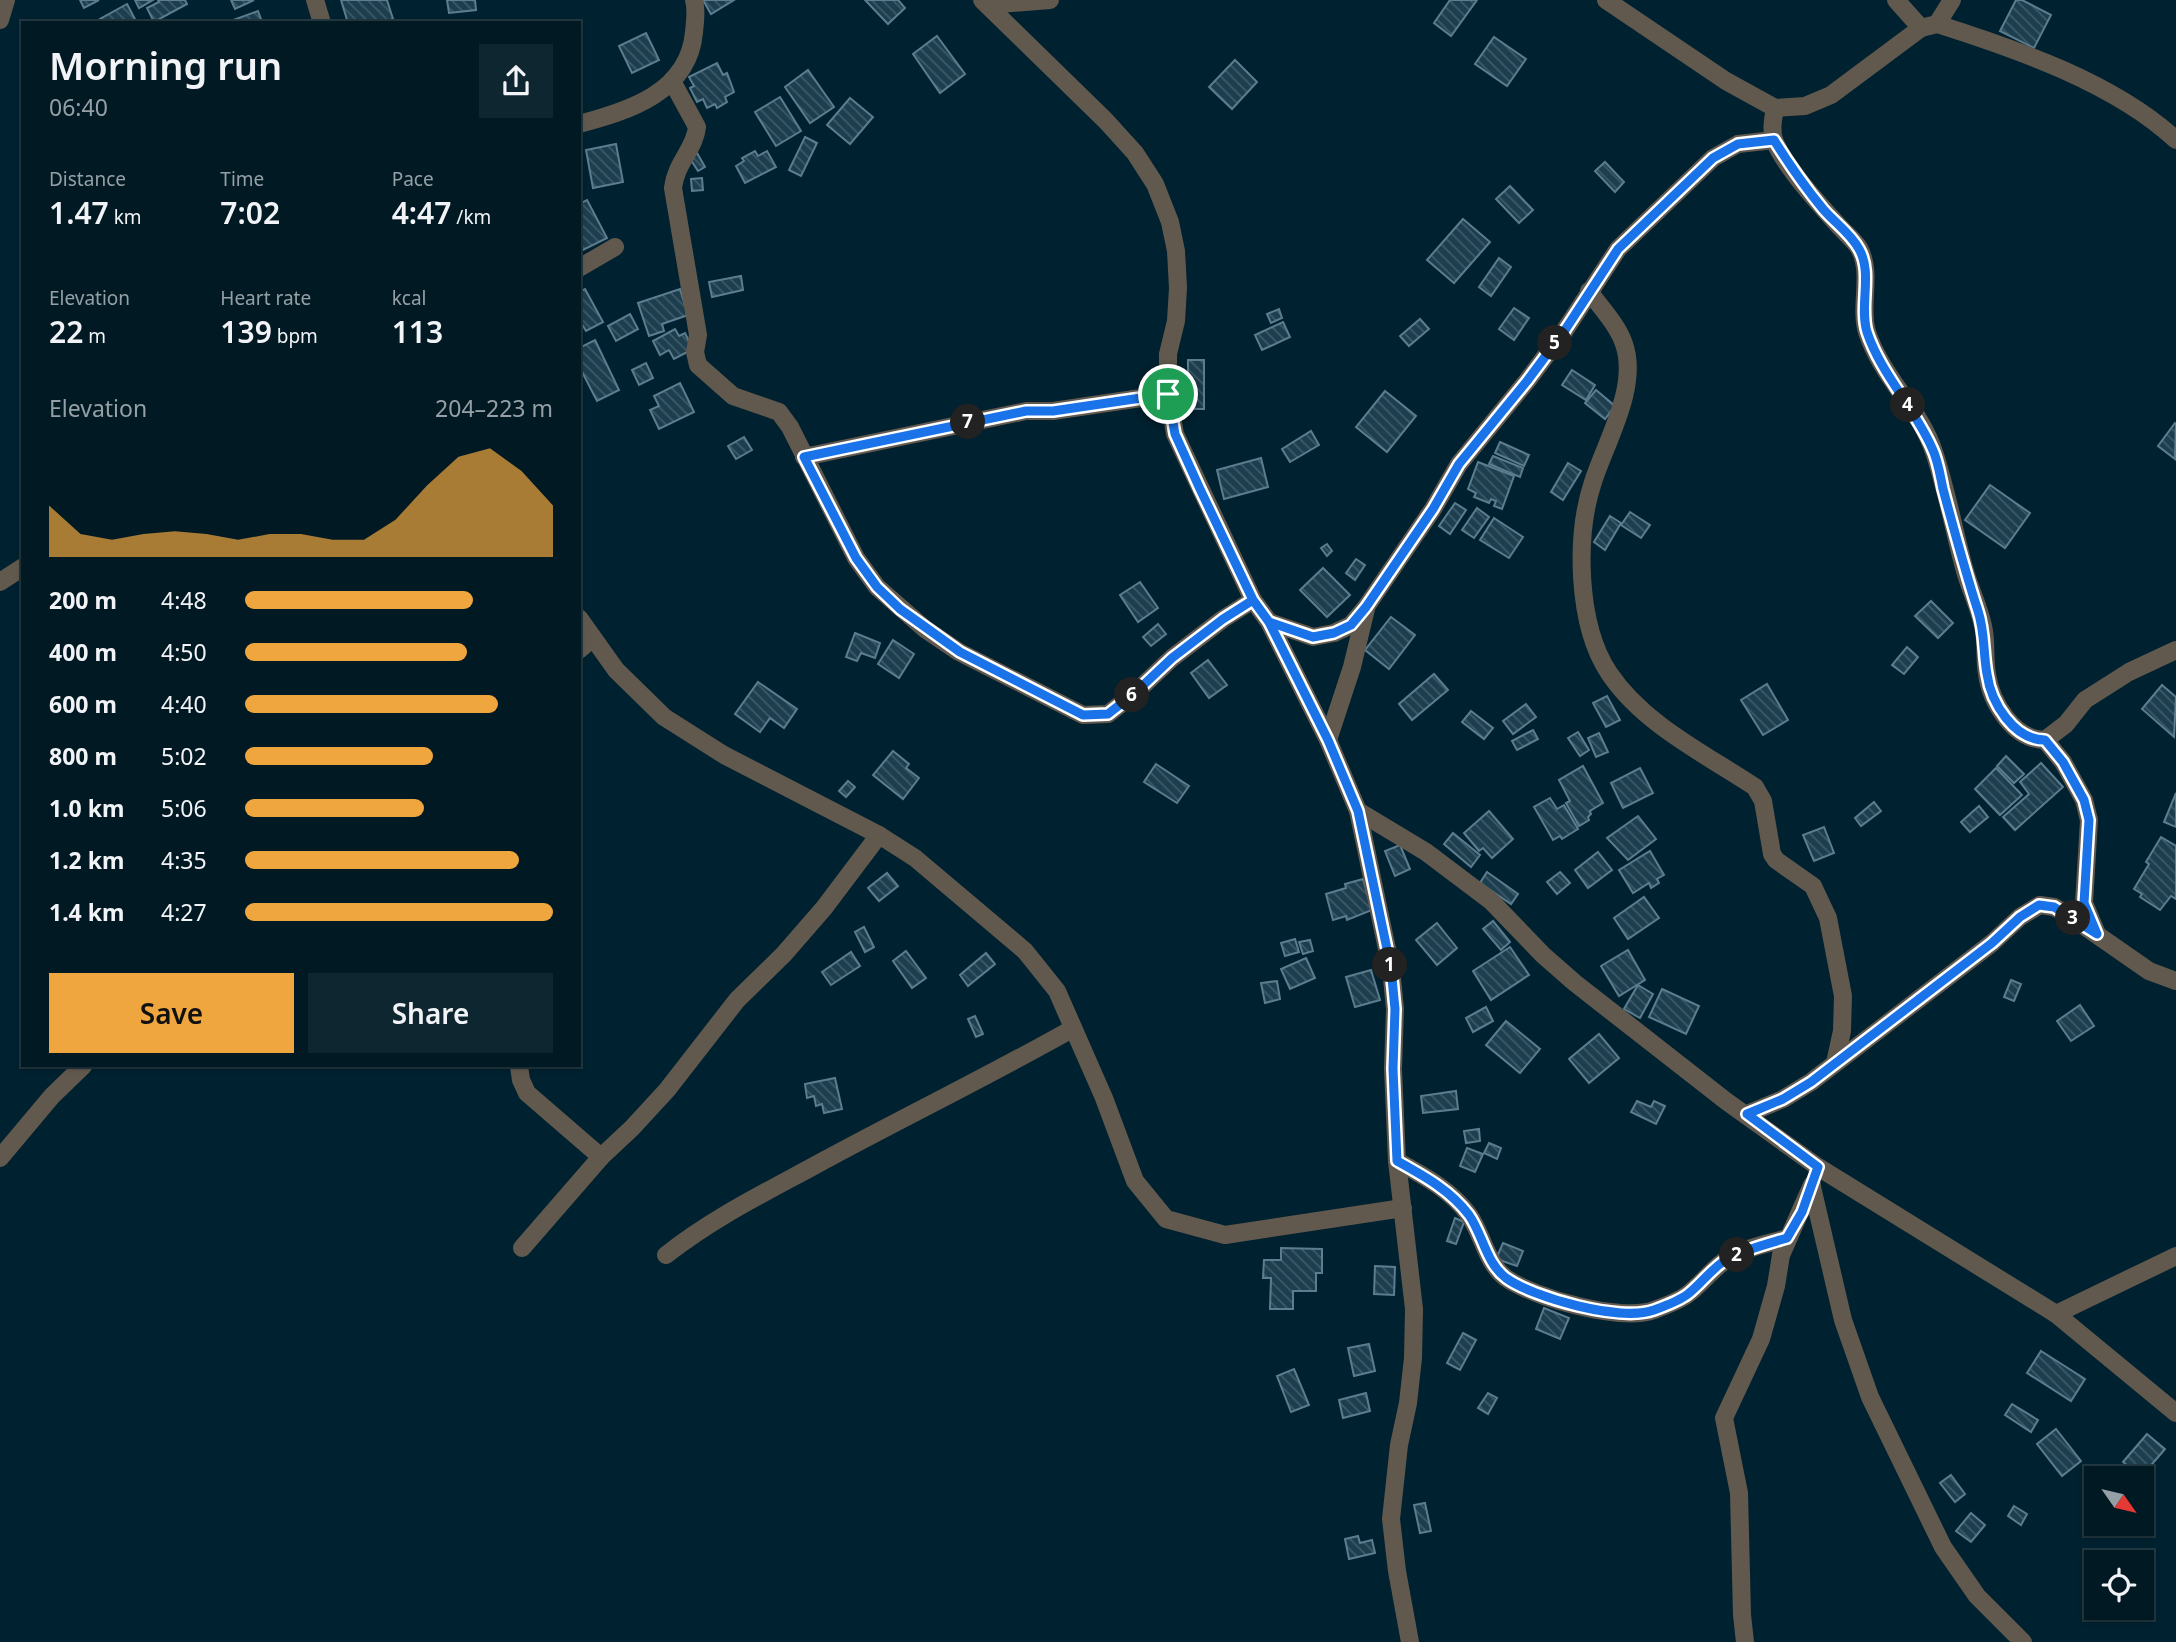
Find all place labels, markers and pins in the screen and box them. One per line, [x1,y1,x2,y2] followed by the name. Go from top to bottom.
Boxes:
[1538,326,1572,360] pin: 5
[1138,364,1198,424] pin
[1890,388,1926,422] pin: 4
[950,404,986,440] pin: 7
[1114,678,1150,712] pin: 6
[2056,900,2090,936] pin: 3
[1372,948,1408,982] pin: 1
[1720,1238,1754,1272] pin: 2

